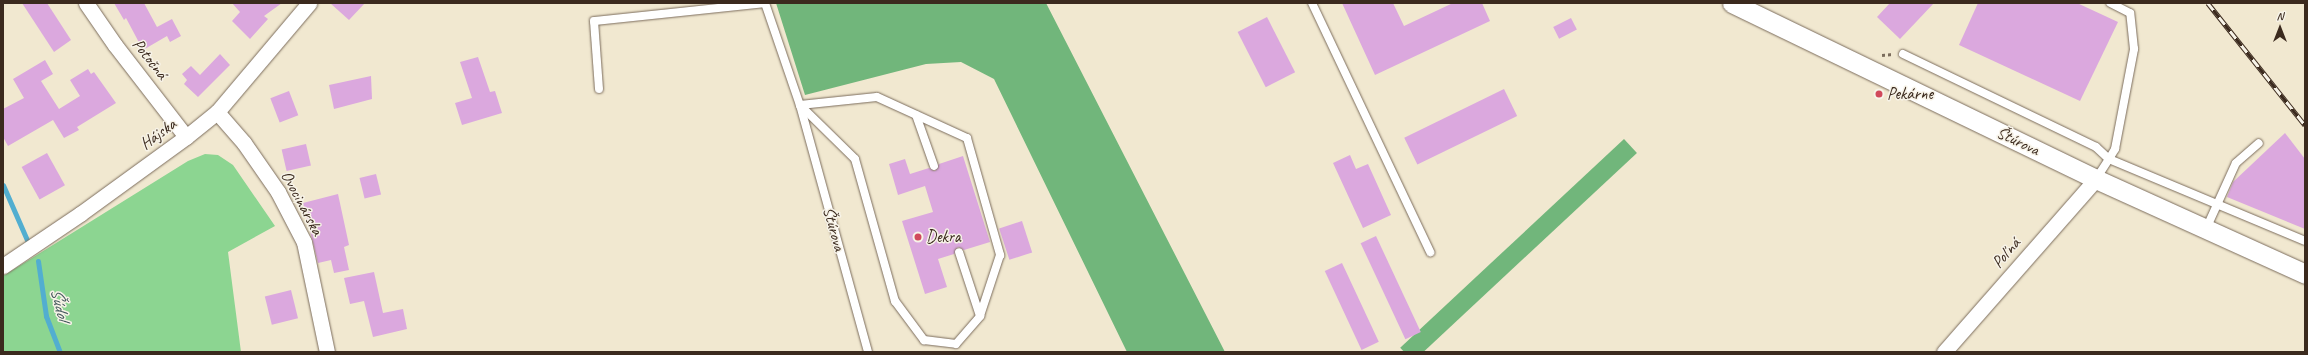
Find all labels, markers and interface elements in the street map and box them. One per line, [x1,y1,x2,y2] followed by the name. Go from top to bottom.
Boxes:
[2260,8,2300,48] north arrow
[2277,9,2283,23] text: N
[128,35,172,83] street label: Potočná
[1887,84,1933,104] place label: Pekárne
[1874,89,1884,99] marker: Pekárne
[136,114,180,154] street label: Hájska
[1993,122,2043,160] street label: Štúrova
[276,167,328,239] street label: Ovocinárska
[818,205,850,253] street label: Štúrova
[926,227,961,247] place label: Dekra
[913,232,923,242] marker: Dekra
[1987,234,2025,272] street label: Poľná
[46,286,74,322] water label: Šúdol

